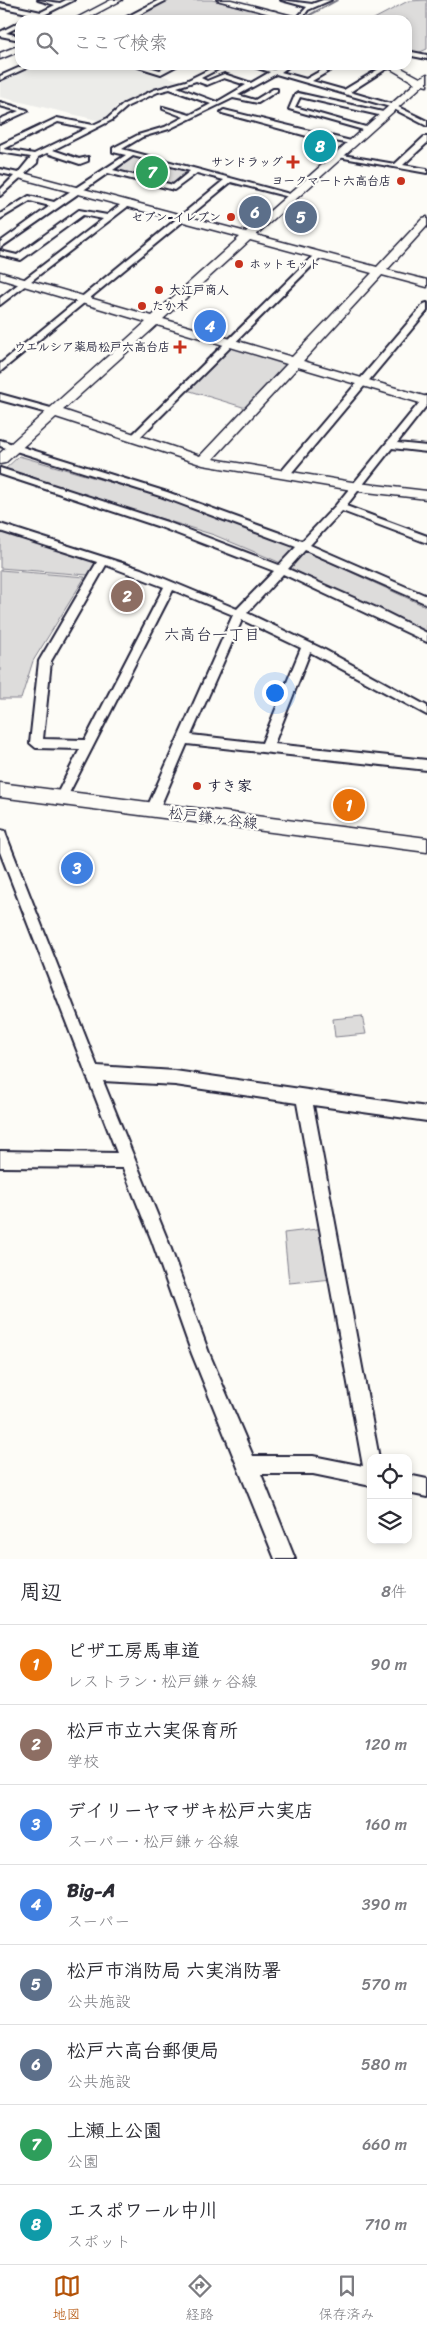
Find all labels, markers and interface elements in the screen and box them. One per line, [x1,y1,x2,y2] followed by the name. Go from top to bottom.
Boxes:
[15,15,412,70] search box
[73,26,168,59] text: ここで検索
[33,29,61,57] icon: search
[304,127,336,165] pin: 8
[211,151,283,173] place label: サンドラッグ
[136,153,168,191] pin: 7
[287,156,299,168] marker: サンドラッグ
[272,170,391,192] place label: ヨークマート六高台店
[395,175,407,187] marker: ヨークマート六高台店
[239,193,271,231] pin: 6
[285,198,317,236] pin: 5
[131,206,221,228] place label: セブン-イレブン
[225,211,237,223] marker: セブン-イレブン
[249,253,321,275] place label: ホットモット
[233,258,245,270] marker: ホットモット
[169,279,229,301] place label: 大江戸商人
[153,284,165,296] marker: 大江戸商人
[152,295,188,317] place label: たか木
[136,300,148,312] marker: たか木
[194,307,226,345] pin: 4
[14,336,170,358] place label: ウエルシア薬局松戸六高台店
[174,341,186,353] marker: ウエルシア薬局松戸六高台店
[111,577,143,615] pin: 2
[164,620,260,649] district label: 六高台一丁目
[262,680,288,706] your location
[207,773,252,799] place label: すき家
[191,780,203,792] marker: すき家
[333,786,365,824] pin: 1
[167,800,259,836] street label: 松戸鎌ヶ谷線
[61,849,93,887] pin: 3
[367,1454,412,1544] map controls
[367,1454,412,1499] button: locate
[367,1499,412,1544] button: layers
[20,1573,62,1611] text: 周辺
[381,1577,407,1606] text: 8件
[67,1634,200,1667] text: ピザ工房馬車道
[33,1650,39,1679] text: 1
[371,1650,407,1679] text: 90 m
[67,1667,257,1696] text: レストラン · 松戸鎌ヶ谷線
[67,1714,238,1747] text: 松戸市立六実保育所
[31,1730,41,1759] text: 2
[364,1730,407,1759] text: 120 m
[67,1747,99,1776] text: 学校
[67,1794,314,1827] text: デイリーヤマザキ松戸六実店
[32,1810,40,1839] text: 3
[364,1810,407,1839] text: 160 m
[67,1827,239,1856] text: スーパー · 松戸鎌ヶ谷線
[67,1874,115,1907] text: Big-A
[31,1890,41,1919] text: 4
[362,1890,407,1919] text: 390 m
[67,1907,130,1936] text: スーパー
[67,1954,281,1987] text: 松戸市消防局 六実消防署
[31,1970,41,1999] text: 5
[362,1970,407,1999] text: 570 m
[67,1987,131,2016] text: 公共施設
[67,2034,219,2067] text: 松戸六高台郵便局
[31,2050,41,2079] text: 6
[361,2050,407,2079] text: 580 m
[67,2067,131,2096] text: 公共施設
[67,2114,162,2147] text: 上瀬上公園
[31,2130,41,2159] text: 7
[362,2130,407,2159] text: 660 m
[67,2147,99,2176] text: 公園
[67,2194,218,2227] text: エスポワール中川
[31,2210,41,2239] text: 8
[364,2210,407,2239] text: 710 m
[67,2227,131,2256] text: スポット
[53,2272,81,2327] tab: 地図
[186,2272,214,2327] tab: 経路
[319,2272,375,2327] tab: 保存済み

